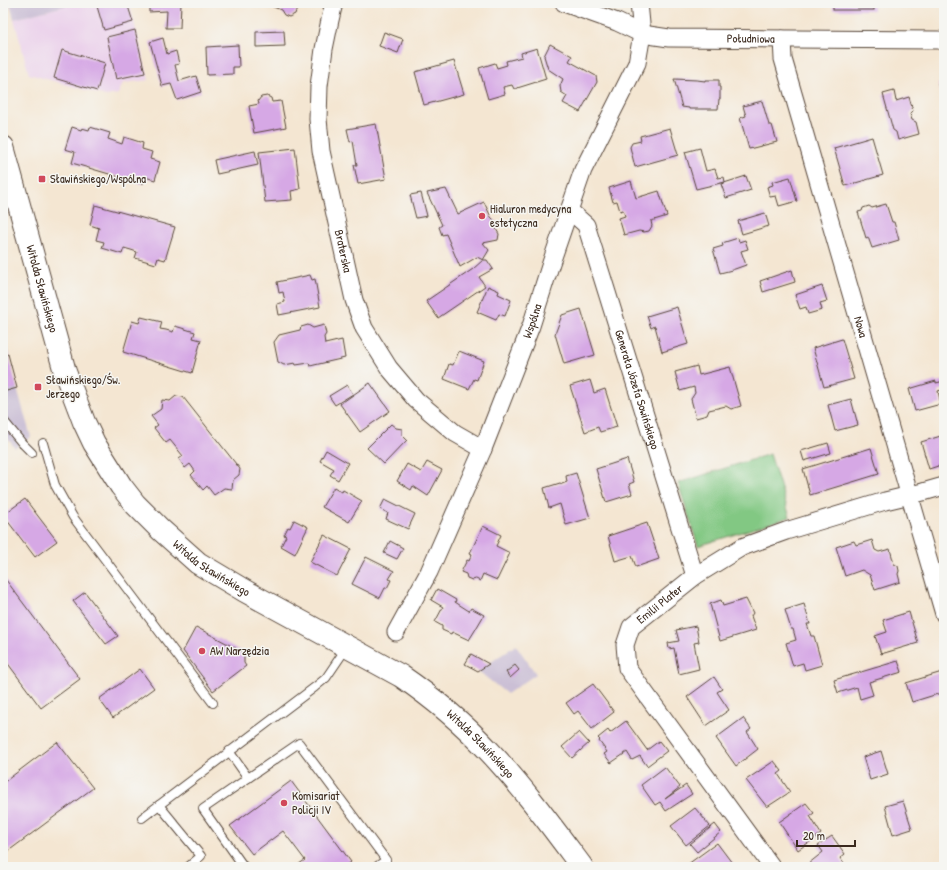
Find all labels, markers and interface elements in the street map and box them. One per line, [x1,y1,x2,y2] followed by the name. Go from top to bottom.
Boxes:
[727,29,775,47] street label: Południowa
[50,170,146,187] place label: Sławińskiego/Wspólna
[37,174,47,184] marker: Sławińskiego/Wspólna
[490,200,571,231] place label: Hialuron medycyna estetyczna
[477,211,487,221] marker: Hialuron medycyna estetyczna
[331,228,357,274] street label: Braterska
[22,243,63,334] street label: Witolda Sławińskiego
[518,301,546,341] street label: Wspólna
[850,314,872,340] street label: Nowa
[611,327,664,452] street label: Generała Józefa Sowińskiego
[46,371,120,402] place label: Sławińskiego/Św. Jerzego
[33,382,43,392] marker: Sławińskiego/Św. Jerzego
[169,536,253,600] street label: Witolda Sławińskiego
[633,580,686,627] street label: Emilii Plater
[210,642,269,659] place label: AW Narzędzia
[197,646,207,656] marker: AW Narzędzia
[443,705,519,782] street label: Witolda Sławińskiego
[292,787,340,818] place label: Komisariat Policji IV
[279,798,289,808] marker: Komisariat Policji IV
[797,822,855,848] scale bar
[803,827,825,844] text: 20 m

